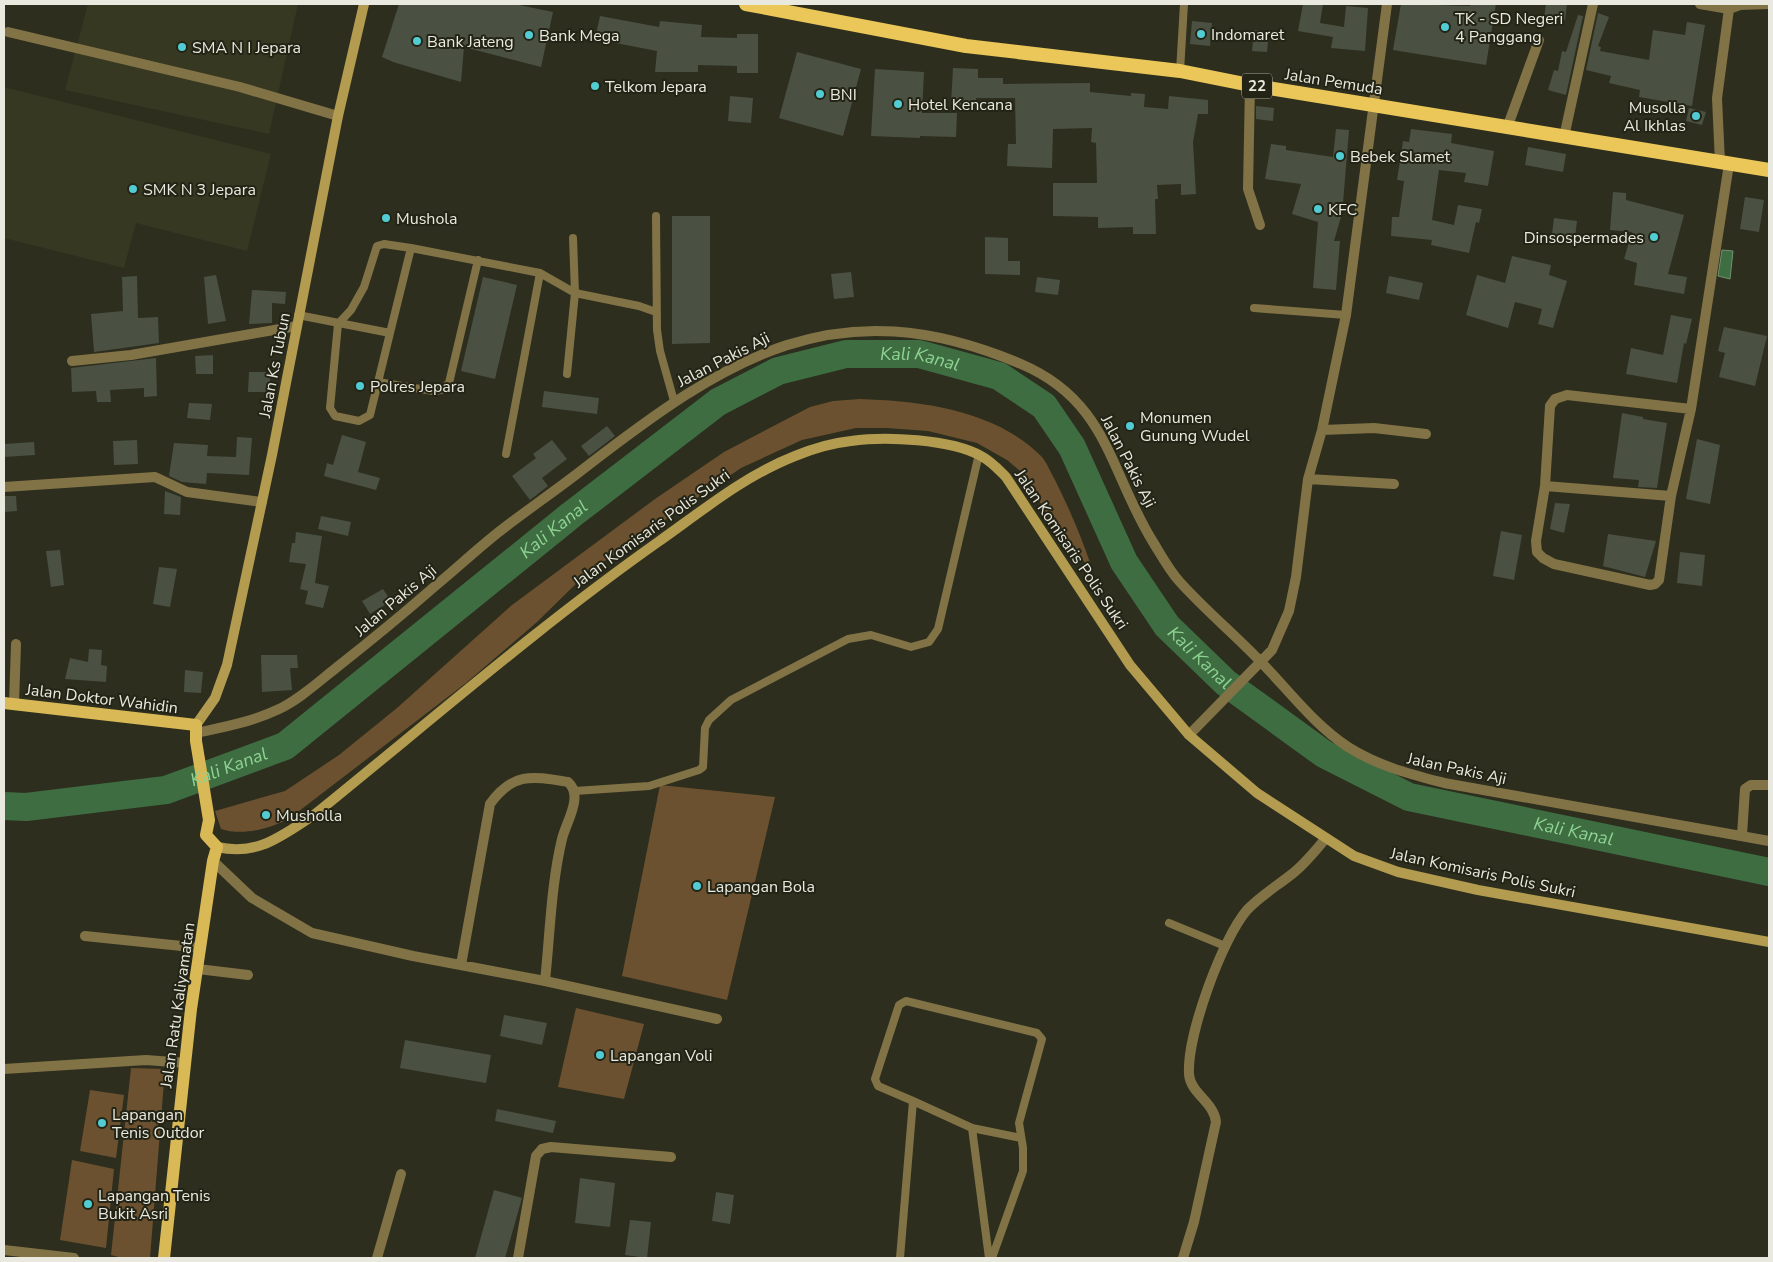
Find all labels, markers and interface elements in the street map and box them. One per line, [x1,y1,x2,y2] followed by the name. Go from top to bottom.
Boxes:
[1455,8,1563,48] place label: TK - SD Negeri 4 Panggang
[1439,21,1451,33] marker: TK - SD Negeri 4 Panggang
[1211,24,1285,46] place label: Indomaret
[539,25,620,47] place label: Bank Mega
[1195,28,1207,40] marker: Indomaret
[523,29,535,41] marker: Bank Mega
[427,31,514,53] place label: Bank Jateng
[411,35,423,47] marker: Bank Jateng
[192,37,301,59] place label: SMA N I Jepara
[176,41,188,53] marker: SMA N I Jepara
[1282,63,1384,101] street label: Jalan Pemuda
[1242,74,1272,98] road number: 22
[605,76,707,98] place label: Telkom Jepara
[589,80,601,92] marker: Telkom Jepara
[830,84,857,106] place label: BNI
[814,88,826,100] marker: BNI
[908,94,1013,116] place label: Hotel Kencana
[1623,97,1686,137] place label: Musolla Al Ikhlas
[892,98,904,110] marker: Hotel Kencana
[1690,110,1702,122] marker: Musolla Al Ikhlas
[1350,146,1451,168] place label: Bebek Slamet
[1334,150,1346,162] marker: Bebek Slamet
[143,179,256,201] place label: SMK N 3 Jepara
[127,183,139,195] marker: SMK N 3 Jepara
[1328,199,1358,221] place label: KFC
[1312,203,1324,215] marker: KFC
[396,208,458,230] place label: Mushola
[380,212,392,224] marker: Mushola
[1524,227,1644,249] place label: Dinsospermades
[1648,231,1660,243] marker: Dinsospermades
[254,311,296,421] street label: Jalan Ks Tubun
[673,327,773,393] street label: Jalan Pakis Aji
[880,341,963,377] water label: Kali Kanal
[370,376,465,398] place label: Polres Jepara
[354,380,366,392] marker: Polres Jepara
[1140,407,1250,447] place label: Monumen Gunung Wudel
[1095,411,1161,511] street label: Jalan Pakis Aji
[1124,420,1136,432] marker: Monumen Gunung Wudel
[568,464,734,594] street label: Jalan Komisaris Polis Sukri
[1009,464,1133,634] street label: Jalan Komisaris Polis Sukri
[514,495,592,564] water label: Kali Kanal
[349,560,441,642] street label: Jalan Pakis Aji
[1162,621,1236,695] water label: Kali Kanal
[24,679,179,719] street label: Jalan Doktor Wahidin
[187,742,271,792] water label: Kali Kanal
[1404,748,1508,790] street label: Jalan Pakis Aji
[276,805,342,827] place label: Musholla
[260,809,272,821] marker: Musholla
[1532,811,1616,851] water label: Kali Kanal
[1387,842,1577,903] street label: Jalan Komisaris Polis Sukri
[707,876,815,898] place label: Lapangan Bola
[691,880,703,892] marker: Lapangan Bola
[155,921,200,1090] street label: Jalan Ratu Kaliyamatan
[610,1045,713,1067] place label: Lapangan Voli
[594,1049,606,1061] marker: Lapangan Voli
[112,1104,205,1144] place label: Lapangan Tenis Outdor
[96,1117,108,1129] marker: Lapangan Tenis Outdor
[98,1185,211,1225] place label: Lapangan Tenis Bukit Asri
[82,1198,94,1210] marker: Lapangan Tenis Bukit Asri

